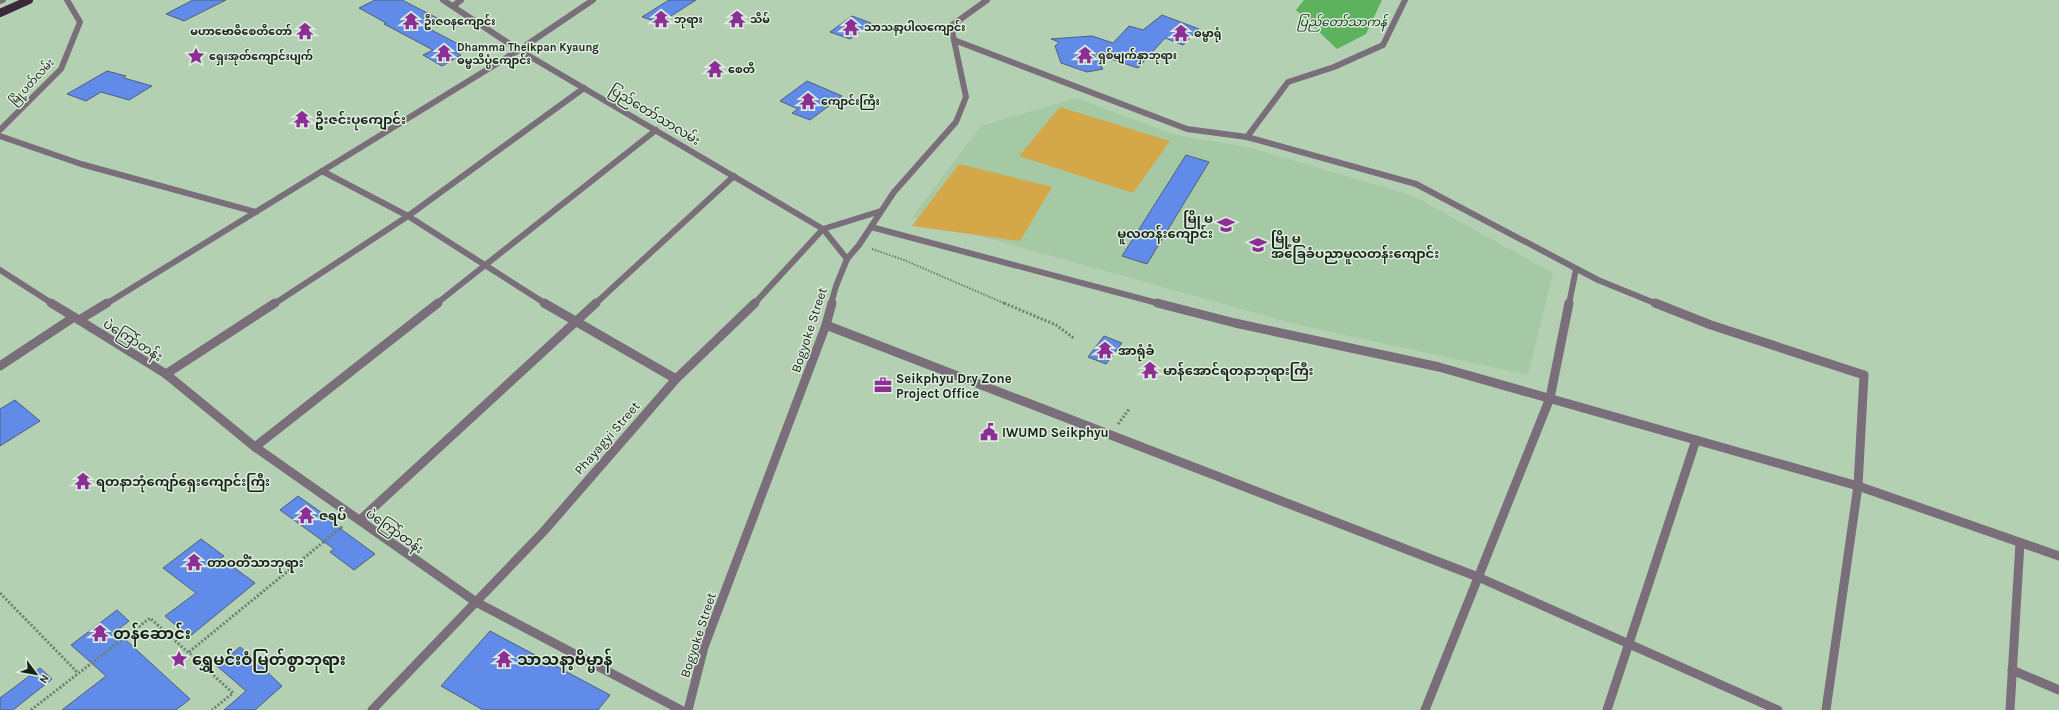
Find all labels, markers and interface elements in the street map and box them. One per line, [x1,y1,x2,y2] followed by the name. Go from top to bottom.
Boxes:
[651,9,671,29] temple icon: ဘုရား
[727,9,747,29] temple icon: သိမ်
[401,11,421,31] temple icon: ဦးဇဝနကျောင်း
[750,12,770,26] place label: သိမ်
[674,13,703,29] place label: ဘုရား
[1297,13,1388,32] water label: ပြည်တော်သာကန်
[424,14,496,30] place label: ဦးဇဝနကျောင်း
[841,17,861,37] temple icon: သာသနာ့ပါလကျောင်း
[864,20,966,36] place label: သာသနာ့ပါလကျောင်း
[295,21,315,41] temple icon: မဟာဗောဓိစေတီတော်
[1171,23,1191,43] temple icon: ဓမ္မာရုံ
[190,24,292,38] place label: မဟာဗောဓိစေတီတော်
[1194,27,1222,43] place label: ဓမ္မာရုံ
[457,41,599,69] place label: Dhamma Theikpan Kyaung ဓမ္မသိပ္ပံကျောင်း
[434,43,454,63] temple icon: Dhamma Theikpan Kyaung ဓမ္မသိပ္ပံကျောင်း
[1075,45,1095,65] temple icon: ရှစ်မျက်နှာဘုရား
[186,46,206,66] place icon: ရှေးအုတ်ကျောင်းပျက်
[1098,48,1177,65] place label: ရှစ်မျက်နှာဘုရား
[209,49,313,66] place label: ရှေးအုတ်ကျောင်းပျက်
[7,55,58,109] street label: မြို့ပတ်လမ်း
[705,59,725,79] temple icon: စေတီ
[728,62,755,76] place label: စေတီ
[605,81,704,151] street label: ပြည်တော်သာလမ်း
[798,91,818,111] temple icon: ကျောင်းကြီး
[821,94,880,110] place label: ကျောင်းကြီး
[292,109,312,129] temple icon: ဦးဇင်းပုကျောင်း
[315,110,406,131] place label: ဦးဇင်းပုကျောင်း
[1117,210,1213,245] place label: မြို့မ မူလတန်းကျောင်း
[1216,215,1236,235] school or university icon: မြို့မ မူလတန်းကျောင်း
[1271,230,1439,265] place label: မြို့မ အခြေခံပညာမူလတန်းကျောင်း
[1248,235,1268,255] school or university icon: မြို့မ အခြေခံပညာမူလတန်းကျောင်း
[788,285,830,374] street label: Bogyoke Street
[99,315,166,367] street label: ပဲကြော်တန်း
[1095,340,1115,360] temple icon: အာရုံခံ
[1118,343,1155,362] place label: အာရုံခံ
[1140,360,1160,380] temple icon: မာန်အောင်ရတနာဘုရားကြီး
[1163,361,1314,382] place label: မာန်အောင်ရတနာဘုရားကြီး
[896,371,1012,401] place label: Seikphyu Dry Zone Project Office
[873,375,893,395] office icon: Seikphyu Dry Zone Project Office
[571,398,643,478] street label: Phayagyi Street
[979,422,999,442] public building icon: IWUMD Seikphyu
[1002,425,1109,440] place label: IWUMD Seikphyu
[73,471,93,491] temple icon: ရတနာဘုံကျော်ရှေး‌ကျောင်းကြီး
[96,472,270,493] place label: ရတနာဘုံကျော်ရှေး‌ကျောင်းကြီး
[296,505,316,525] temple icon: ဇရပ်
[362,505,427,559] street label: ပဲကြော်တန်း
[319,506,346,526] place label: ဇရပ်
[184,552,204,572] temple icon: တာဝတိံသာဘုရား
[207,554,304,574] place label: တာဝတိံသာဘုရား
[677,590,719,679] street label: Bogyoke Street
[113,622,191,647] place label: တန်ဆောင်း
[90,623,110,643] temple icon: တန်ဆောင်း
[192,648,346,673] place label: ရွှေမင်းဝံမြတ်စွာဘုရား
[517,648,613,673] place label: သာသနာ့ဗိမ္မာန်
[169,649,189,669] place icon: ရွှေမင်းဝံမြတ်စွာဘုရား
[494,649,514,669] temple icon: သာသနာ့ဗိမ္မာန်
[16,654,56,694] north arrow
[36,672,52,686] text: N

